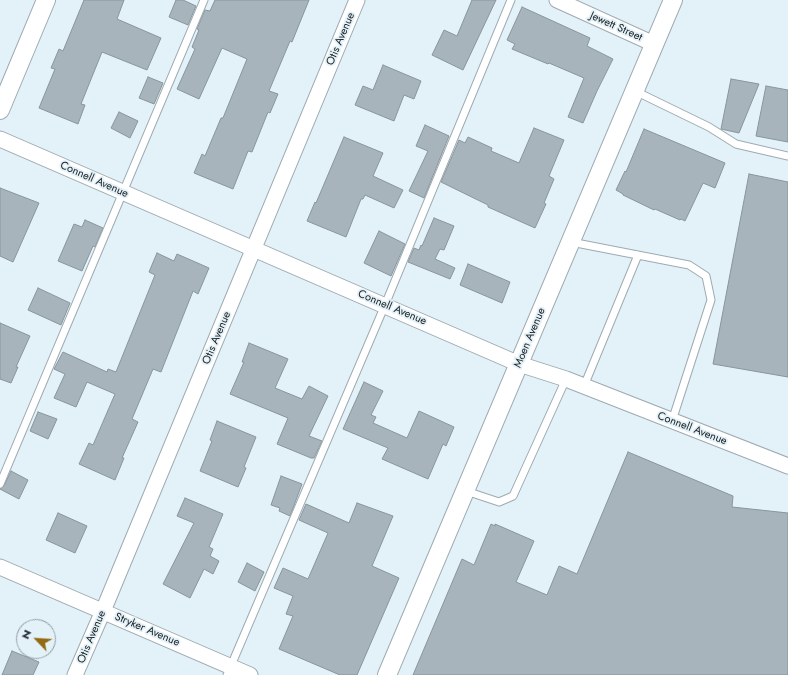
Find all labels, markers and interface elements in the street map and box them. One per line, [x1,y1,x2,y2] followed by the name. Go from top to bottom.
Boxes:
[588,10,644,44] street label: Jewett Street
[324,11,358,67] street label: Otis Avenue
[58,159,130,201] street label: Connell Avenue
[356,288,428,328] street label: Connell Avenue
[511,306,549,370] street label: Moen Avenue
[200,310,234,366] street label: Otis Avenue
[655,410,729,448] street label: Connell Avenue
[75,609,109,665] street label: Otis Avenue
[113,610,181,650] street label: Stryker Avenue
[16,619,56,659] north arrow
[17,627,35,642] text: N

